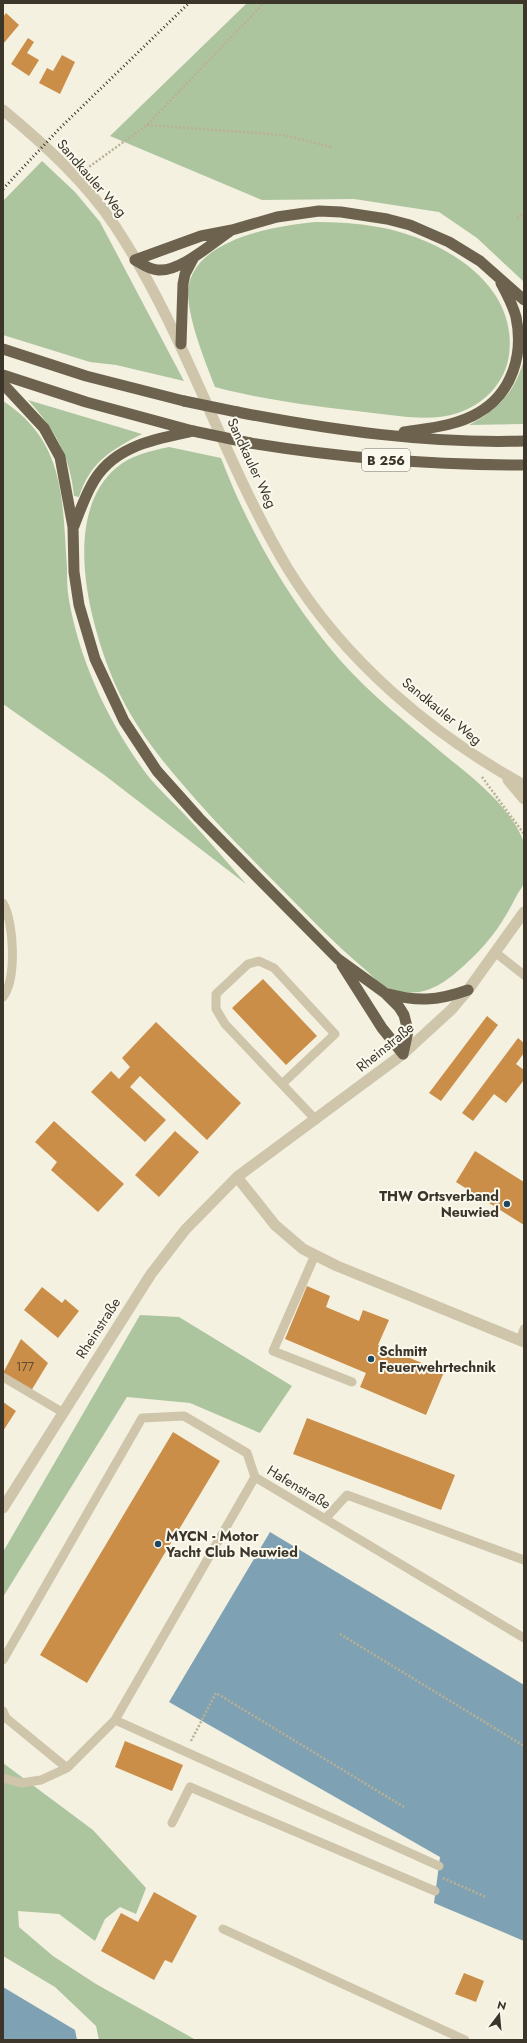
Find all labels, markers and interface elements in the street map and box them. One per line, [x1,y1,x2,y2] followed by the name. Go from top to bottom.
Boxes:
[53,135,131,221] street label: Sandkauler Weg
[222,415,282,511] street label: Sandkauler Weg
[362,449,410,471] road number: B 256
[398,673,486,749] street label: Sandkauler Weg
[352,1017,418,1077] street label: Rheinstraße
[379,1186,499,1222] place label: THW Ortsverband Neuwied
[502,1199,512,1209] marker: THW Ortsverband Neuwied
[71,1294,125,1362] street label: Rheinstraße
[379,1341,496,1377] place label: Schmitt Feuerwehrtechnik
[366,1354,376,1364] marker: Schmitt Feuerwehrtechnik
[16,1358,35,1376] house number: 177
[263,1460,335,1514] street label: Hafenstraße
[165,1526,298,1562] place label: MYCN - Motor Yacht Club Neuwied
[153,1539,163,1549] marker: MYCN - Motor Yacht Club Neuwied
[479,1995,519,2035] north arrow
[495,1996,508,2014] text: N

